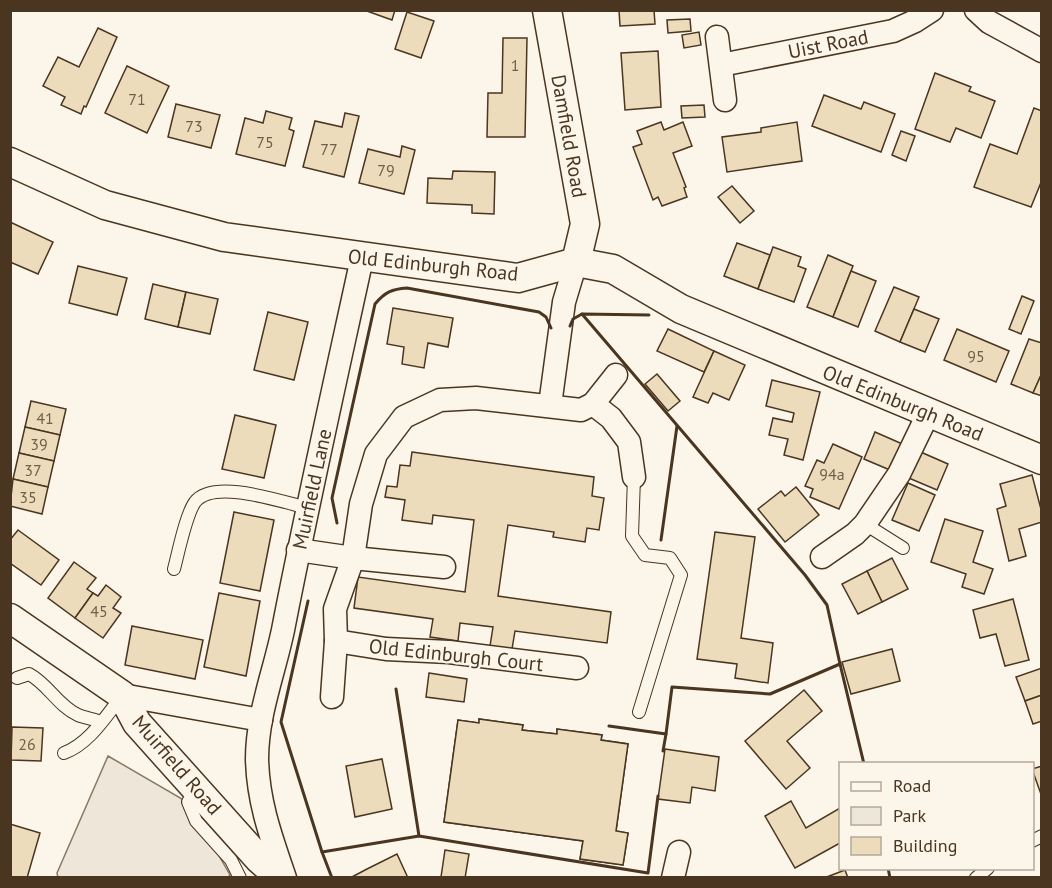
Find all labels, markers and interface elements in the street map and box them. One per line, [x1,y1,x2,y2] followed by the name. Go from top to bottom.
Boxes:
[786,23,870,65] street label: Uist Road
[511,55,519,75] house number: 1
[545,72,593,200] street label: Damfield Road
[128,89,146,109] house number: 71
[185,116,203,136] house number: 73
[256,132,274,152] house number: 75
[320,139,338,159] house number: 77
[377,160,395,180] house number: 79
[347,243,519,287] street label: Old Edinburgh Road
[967,346,985,366] house number: 95
[819,359,987,447] street label: Old Edinburgh Road
[36,408,54,428] house number: 41
[287,426,337,552] street label: Muirfield Lane
[30,434,48,454] house number: 39
[24,460,42,480] house number: 37
[819,464,845,484] house number: 94a
[19,487,37,507] house number: 35
[90,601,108,621] house number: 45
[368,633,545,677] street label: Old Edinburgh Court
[127,710,227,820] street label: Muirfield Road
[18,734,36,754] house number: 26
[839,762,1034,870] legend
[893,774,931,797] text: Road
[893,804,926,827] text: Park
[893,834,957,857] text: Building

